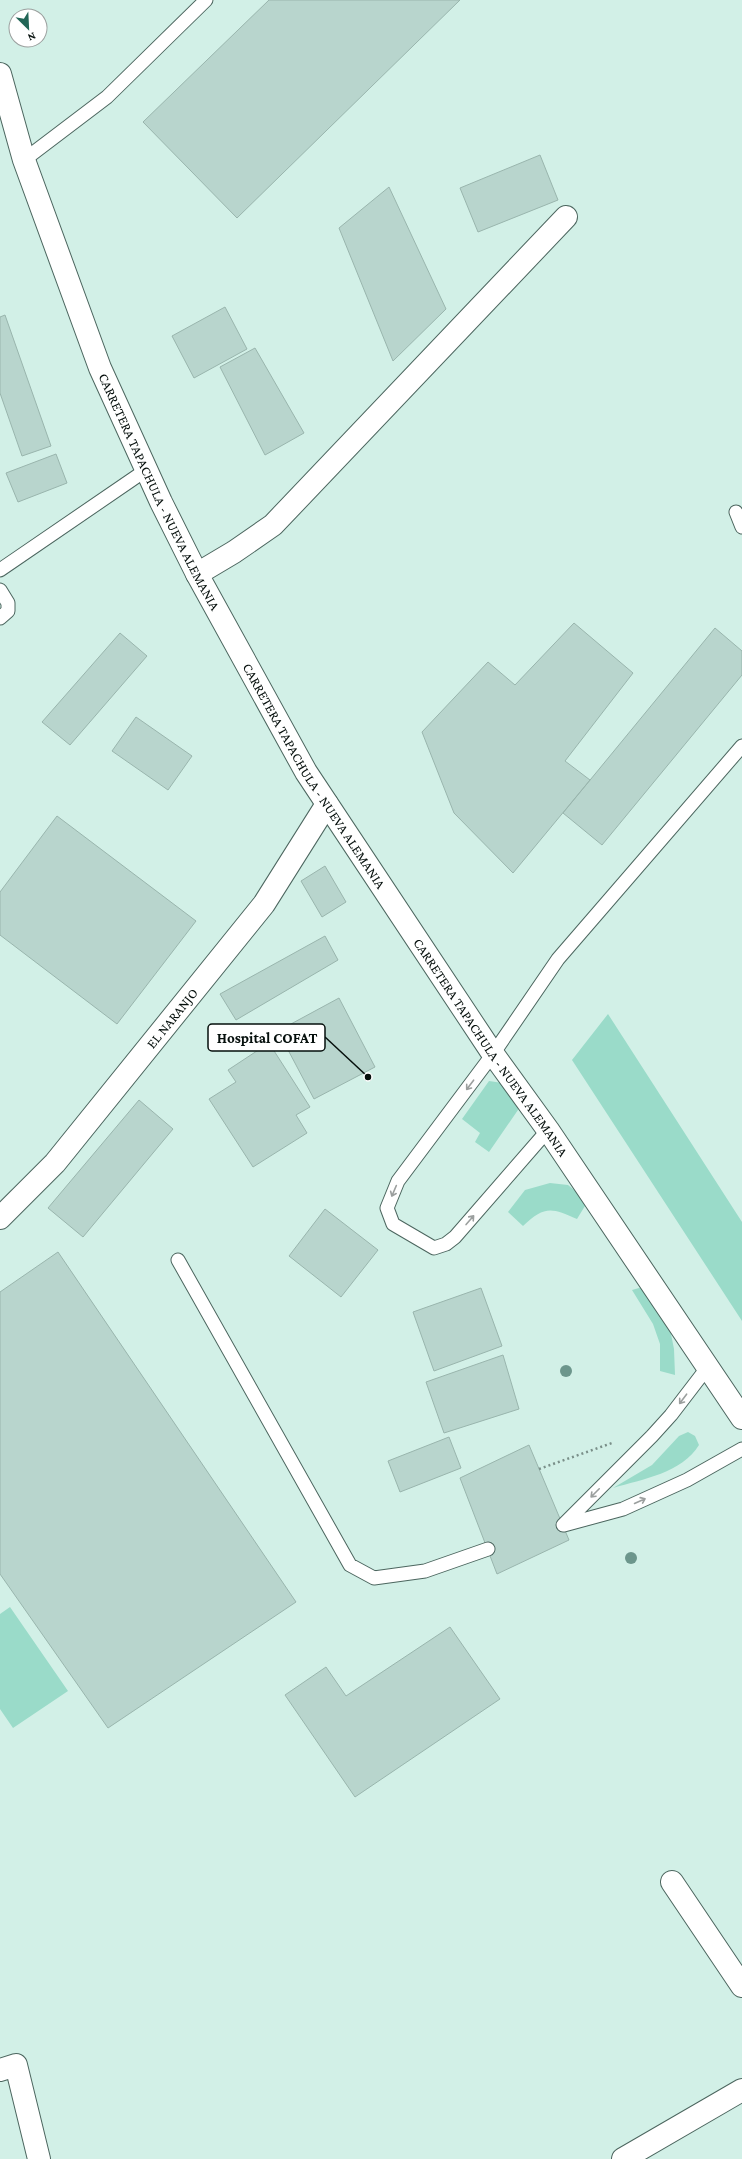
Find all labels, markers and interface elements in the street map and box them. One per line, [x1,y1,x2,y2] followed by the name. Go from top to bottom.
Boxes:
[8,8,48,48] north arrow
[26,30,38,44] text: N
[95,371,223,613] street label: CARRETERA TAPACHULA - NUEVA ALEMANIA
[240,660,389,892] street label: CARRETERA TAPACHULA - NUEVA ALEMANIA
[410,935,571,1159] street label: CARRETERA TAPACHULA - NUEVA ALEMANIA
[143,985,201,1051] street label: EL NARANJO
[208,1024,325,1051] callout: Hospital COFAT
[217,1030,317,1046] text: Hospital COFAT
[466,1080,474,1091] one-way arrow
[390,1184,397,1196] one-way arrow
[465,1215,474,1225] one-way arrow
[679,1393,688,1404] one-way arrow
[590,1489,600,1498] one-way arrow
[634,1497,646,1505] one-way arrow

